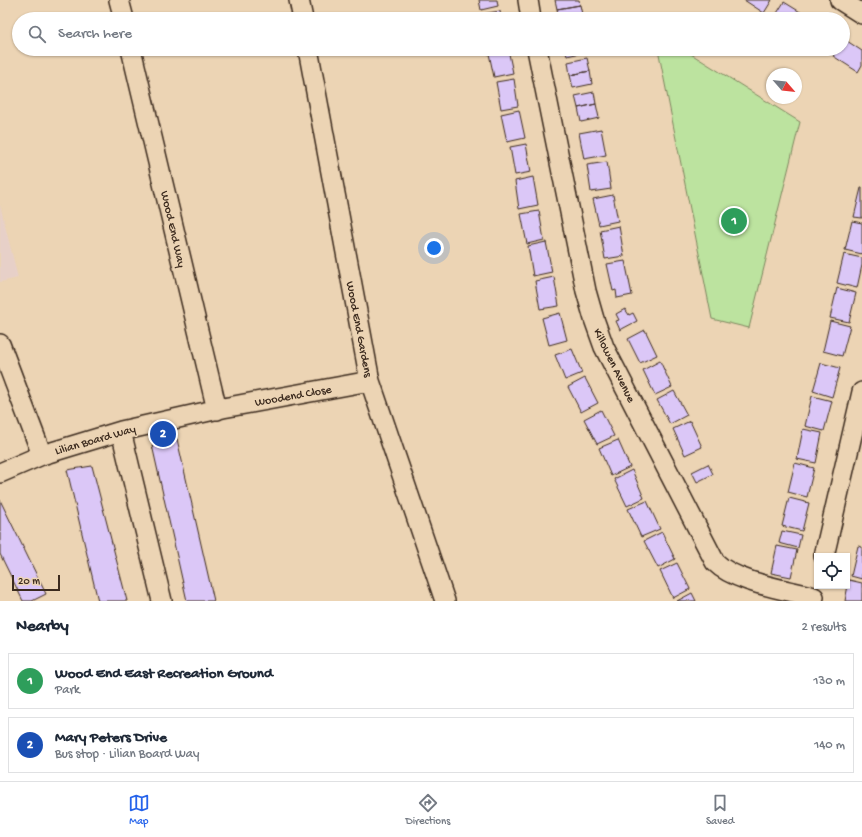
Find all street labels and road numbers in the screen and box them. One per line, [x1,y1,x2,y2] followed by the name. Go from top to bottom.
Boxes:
[156,190,188,269] street label: Wood End Way
[342,280,374,379] street label: Wood End Gardens
[589,326,638,406] street label: Killowen Avenue
[254,383,333,411] street label: Woodend Close
[54,423,138,459] street label: Lilian Board Way

